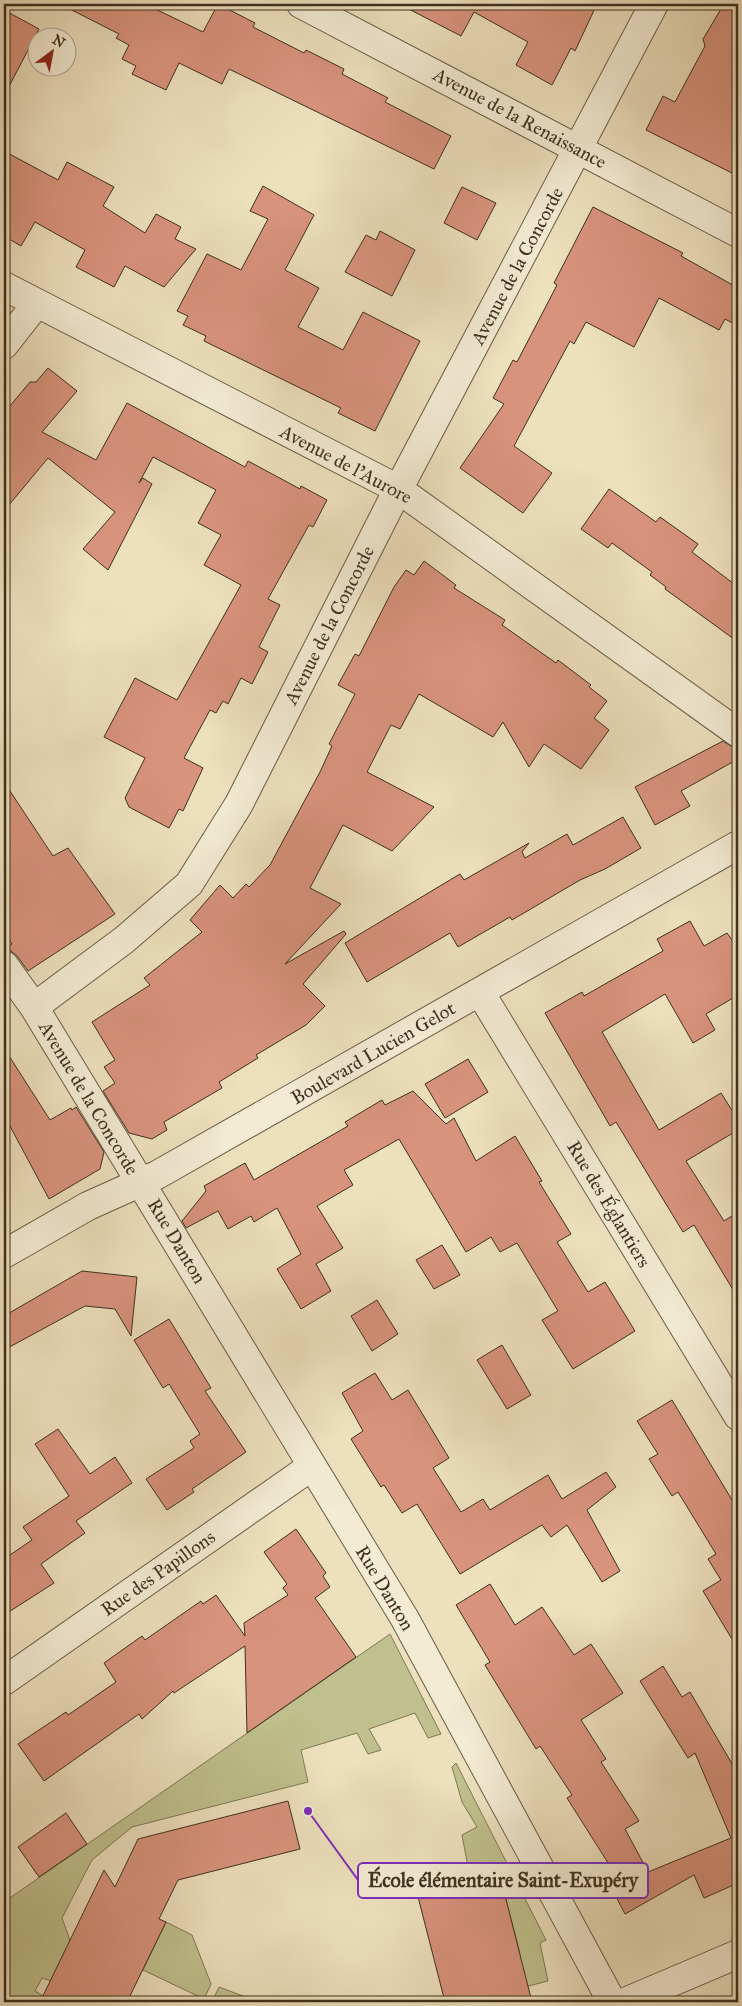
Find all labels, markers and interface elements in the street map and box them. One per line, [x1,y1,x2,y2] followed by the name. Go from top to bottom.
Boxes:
[28,28,78,78] north arrow
[49,31,68,52] text: N
[429,62,611,173] street label: Avenue de la Renaissance
[465,183,568,350] street label: Avenue de la Concorde
[275,419,416,508] street label: Avenue de l'Aurore
[279,542,379,709] street label: Avenue de la Concorde
[287,996,460,1109] street label: Boulevard Lucien Gelot
[34,1016,144,1179] street label: Avenue de la Concorde
[561,1136,657,1272] street label: Rue des Églantiers
[143,1194,211,1288] street label: Rue Danton
[96,1525,220,1621] street label: Rue des Papillons
[351,1541,419,1635] street label: Rue Danton
[358,1863,648,1898] callout: École élémentaire Saint-Exupéry
[368,1866,640,1893] text: École élémentaire Saint-Exupéry

